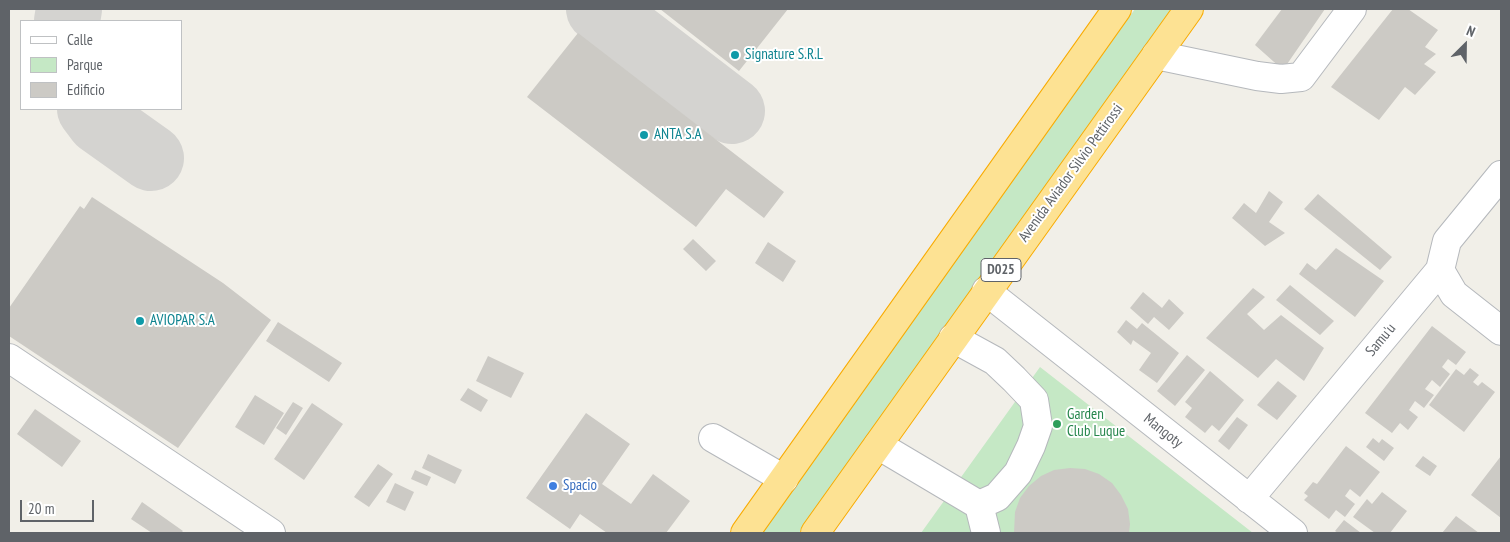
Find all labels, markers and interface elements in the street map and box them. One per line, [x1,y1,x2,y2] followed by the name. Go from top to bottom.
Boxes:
[20,20,182,110] legend
[1440,20,1490,70] north arrow
[1464,21,1478,41] text: N
[67,30,93,49] text: Calle
[745,46,823,64] place label: Signature S.R.L
[729,49,741,61] marker: Signature S.R.L
[67,55,103,74] text: Parque
[67,80,105,99] text: Edificio
[1015,101,1127,245] street label: Avenida Aviador Silvio Pettirossi
[654,126,702,144] place label: ANTA S.A
[638,129,650,141] marker: ANTA S.A
[981,258,1021,282] road number: D025
[150,312,215,330] place label: AVIOPAR S.A
[134,315,146,327] marker: AVIOPAR S.A
[1362,320,1400,360] street label: Samu'u
[1067,406,1125,441] place label: Garden Club Luque
[1140,410,1186,452] street label: Mangoty
[1051,418,1063,430] marker: Garden Club Luque
[563,477,597,495] place label: Spacio
[547,480,559,492] marker: Spacio
[22,490,96,522] scale bar
[28,499,54,518] text: 20 m

